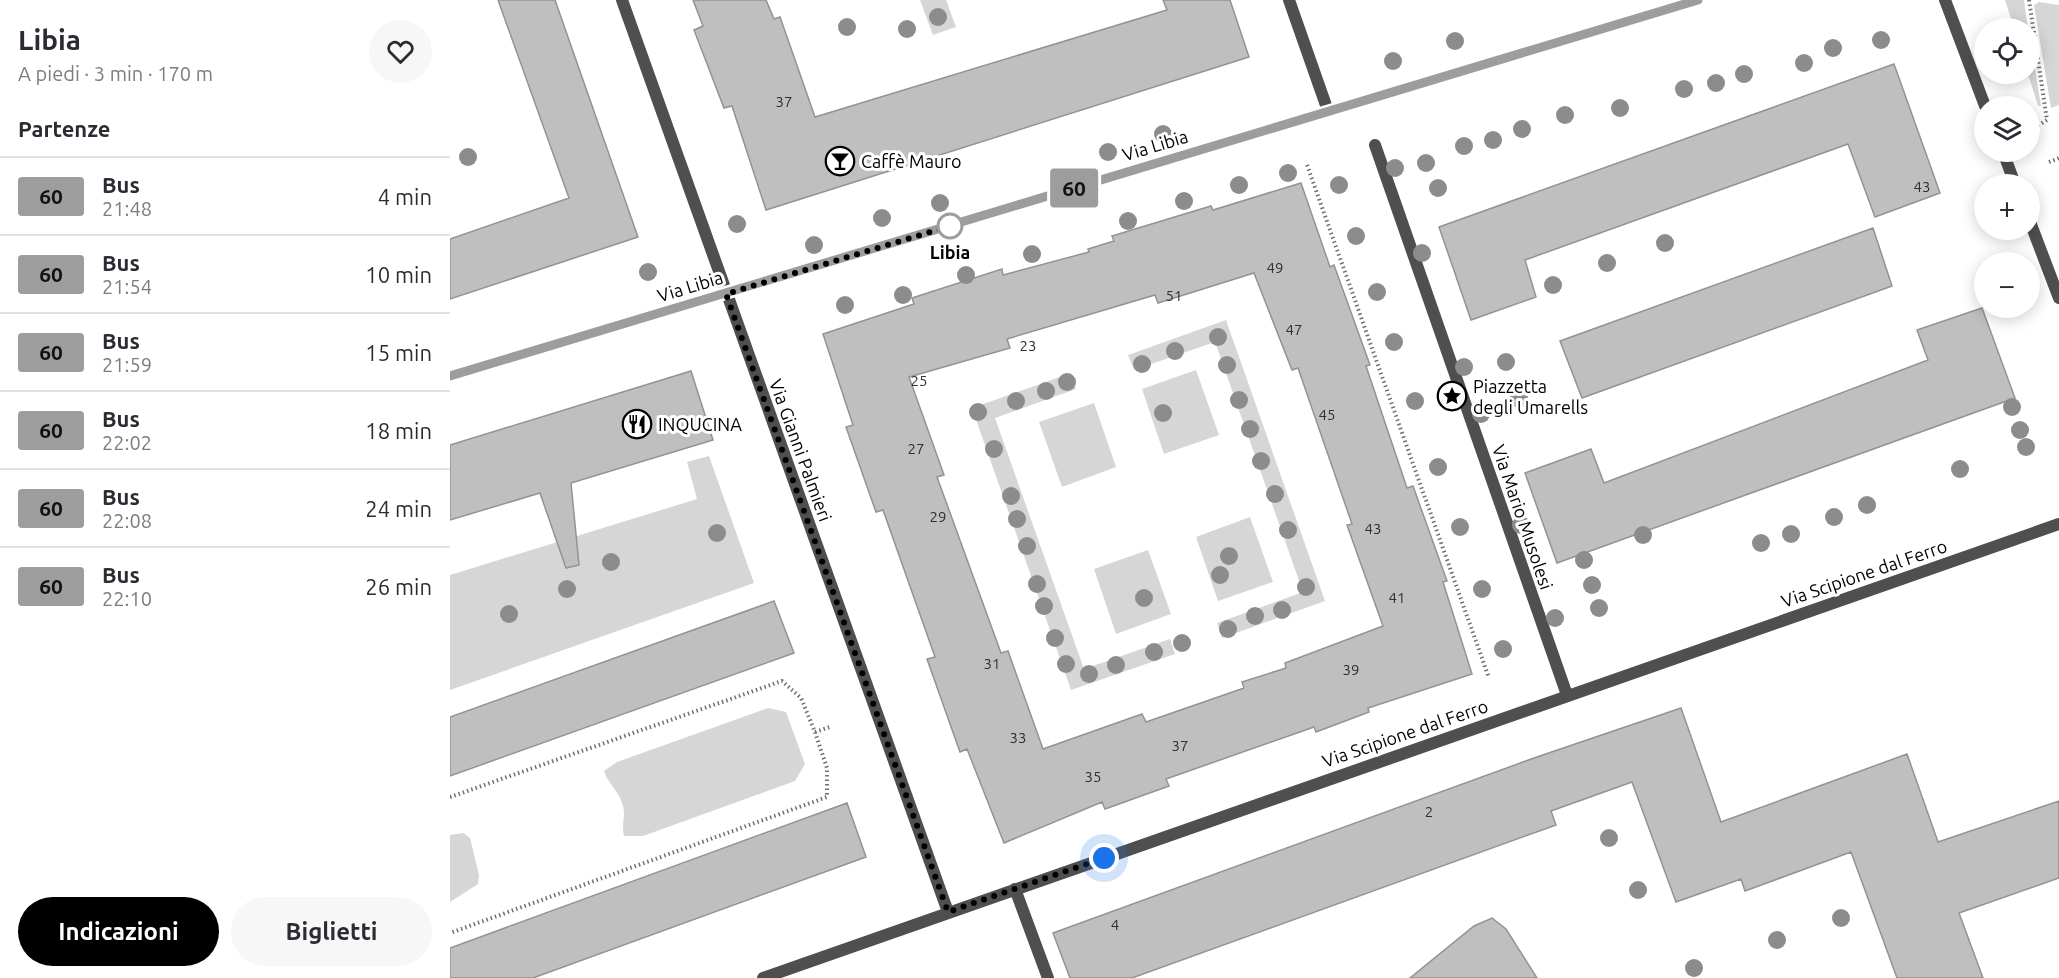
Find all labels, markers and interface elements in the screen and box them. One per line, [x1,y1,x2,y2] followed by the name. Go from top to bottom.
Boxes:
[1974,18,2040,318] map controls
[1974,18,2040,84] button: locate
[369,20,432,83] button: heart
[18,24,81,55] text: Libia
[18,62,213,85] text: A piedi · 3 min · 170 m
[776,93,792,110] house number: 37
[1974,96,2040,162] button: layers
[18,116,110,141] text: Partenze
[1120,126,1190,164] street label: Via Libia
[824,145,856,177] bar icon: Caffè Mauro
[861,151,962,171] place label: Caffè Mauro
[1047,168,1101,207] line badge: 60
[102,172,140,197] text: Bus
[1974,174,2040,240] button: +
[1062,176,1086,200] text: 60
[1914,178,1930,195] house number: 43
[39,184,63,208] text: 60
[378,184,432,209] text: 4 min
[102,197,152,220] text: 21:48
[937,213,963,239] marker: Libia
[930,242,970,262] place label: Libia
[102,250,140,275] text: Bus
[1974,252,2040,318] button: −
[1267,259,1283,276] house number: 49
[39,262,63,286] text: 60
[365,262,432,287] text: 10 min
[655,267,725,305] street label: Via Libia
[102,275,152,298] text: 21:54
[1166,287,1182,304] house number: 51
[1286,321,1302,338] house number: 47
[102,328,140,353] text: Bus
[1020,337,1036,354] house number: 23
[39,340,63,364] text: 60
[365,340,432,365] text: 15 min
[102,353,152,376] text: 21:59
[911,372,927,389] house number: 25
[766,376,836,524] street label: Via Gianni Palmieri
[1473,376,1588,417] place label: Piazzetta degli Umarells
[1436,380,1468,412] place icon: Piazzetta degli Umarells
[102,406,140,431] text: Bus
[1319,406,1335,423] house number: 45
[621,408,653,440] restaurant icon: INQUCINA
[658,414,742,435] place label: INQUCINA
[39,418,63,442] text: 60
[365,418,432,443] text: 18 min
[102,431,152,454] text: 22:02
[908,440,924,457] house number: 27
[1489,442,1557,592] street label: Via Mario Musolesi
[102,484,140,509] text: Bus
[39,496,63,520] text: 60
[365,496,432,521] text: 24 min
[930,508,946,525] house number: 29
[102,509,152,532] text: 22:08
[1365,520,1381,537] house number: 43
[1779,535,1949,611] street label: Via Scipione dal Ferro
[102,562,140,587] text: Bus
[39,574,63,598] text: 60
[365,574,432,599] text: 26 min
[102,587,152,610] text: 22:10
[1389,589,1405,606] house number: 41
[984,655,1000,672] house number: 31
[1343,661,1359,678] house number: 39
[1320,695,1490,771] street label: Via Scipione dal Ferro
[1010,729,1026,746] house number: 33
[1172,737,1188,754] house number: 37
[1085,768,1101,785] house number: 35
[1425,803,1433,820] house number: 2
[1089,843,1119,873] your location
[18,897,219,966] button: Indicazioni
[231,897,432,966] button: Biglietti
[1111,916,1119,933] house number: 4

